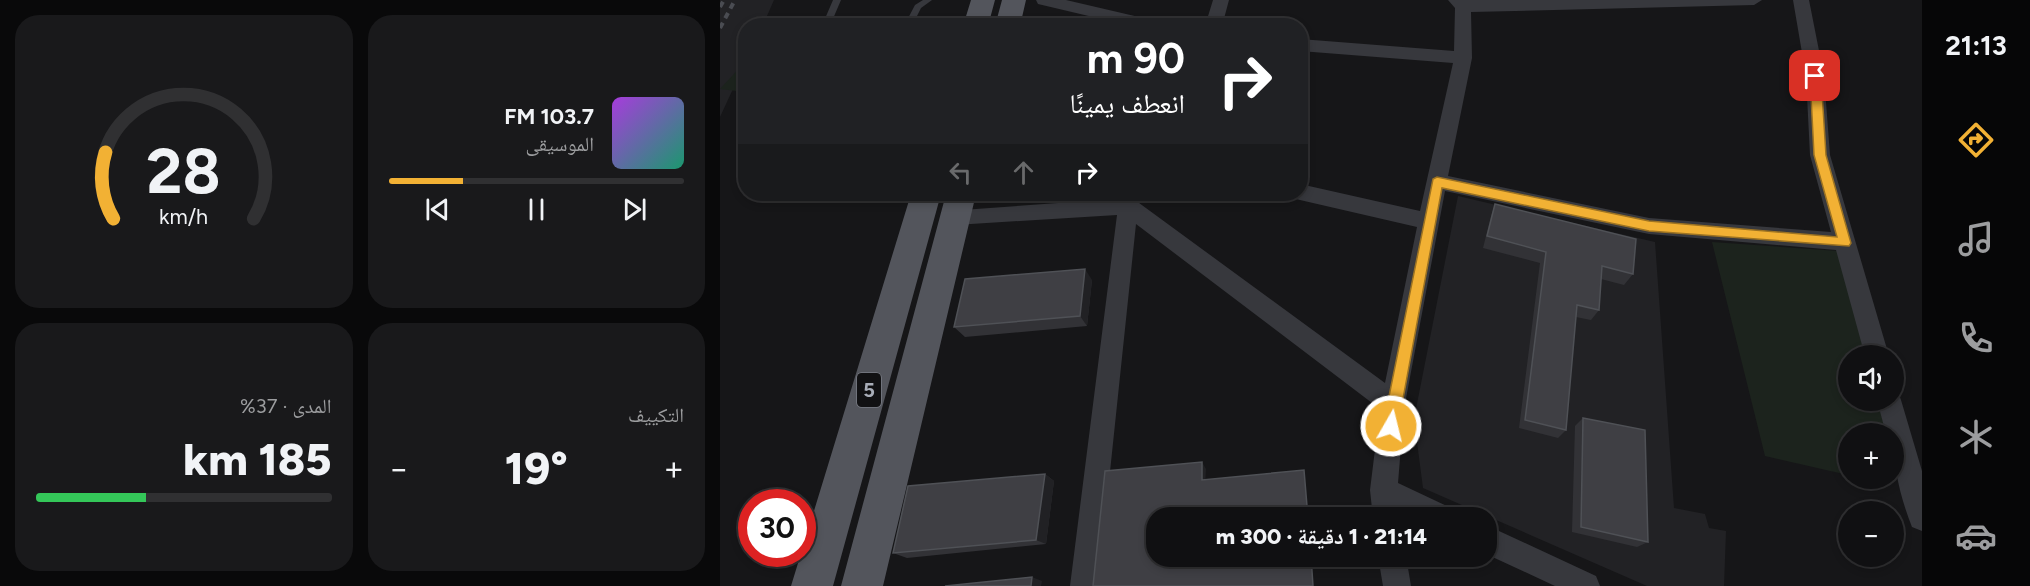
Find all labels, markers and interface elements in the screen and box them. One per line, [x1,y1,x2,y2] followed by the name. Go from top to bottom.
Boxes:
[1945,29,2007,62] text: 21:13
[1087,33,1185,84] text: 90 m
[1206,42,1284,120] icon: right
[1789,50,1840,101] pin
[1798,59,1831,92] icon: arrive
[1069,87,1185,120] text: انعطف يمينًا
[504,103,594,130] text: 103.7 FM
[1955,119,1997,161] icon: directions
[526,132,594,156] text: الموسيقى
[147,134,221,209] text: 28
[944,156,977,189] icon: left
[1007,156,1040,189] icon: ahead
[1070,156,1103,189] icon: right
[421,193,454,226] icon: previous
[520,193,553,226] icon: pause
[618,193,651,226] icon: next
[159,204,208,229] text: km/h
[1955,218,1997,260] icon: music
[1955,317,1997,359] icon: phone
[1838,345,1904,567] map controls
[1838,345,1904,411] button: sound
[857,373,881,407] road number: 5
[240,394,332,418] text: المدى · 37%
[1359,394,1423,458] position arrow
[628,403,684,427] text: التكييف
[1955,416,1997,458] icon: climate
[1838,423,1904,489] button: +
[183,432,332,486] text: 185 km
[505,441,568,495] text: 19°
[389,449,409,488] text: −
[663,449,684,488] text: +
[738,489,816,567] speed limit sign: 30
[1838,501,1904,567] button: −
[1955,515,1997,557] icon: car
[1216,523,1427,550] text: 21:14 · 1 دقيقة · 300 m

